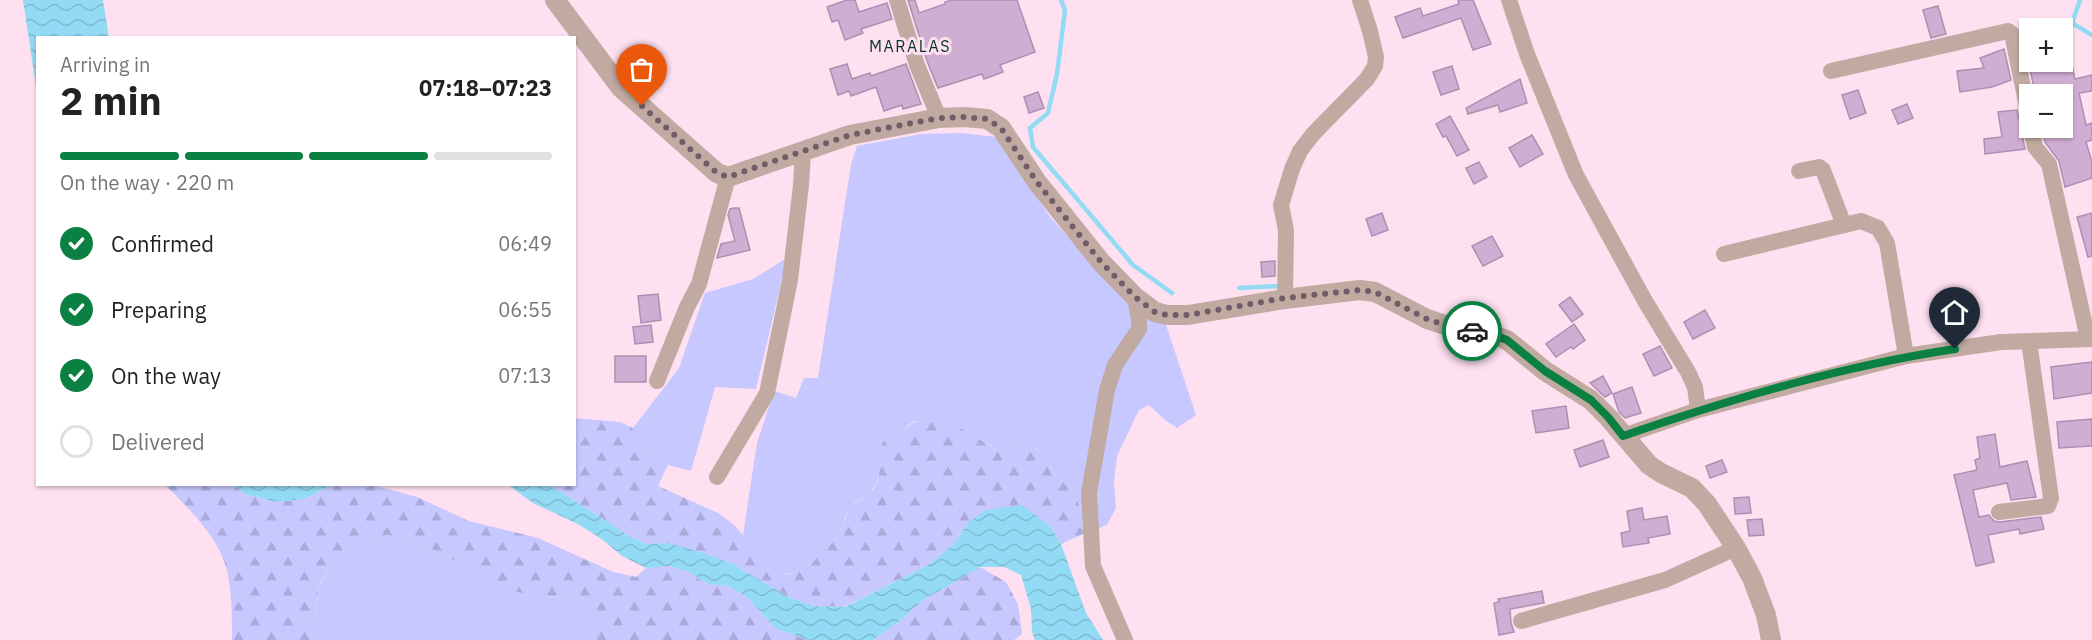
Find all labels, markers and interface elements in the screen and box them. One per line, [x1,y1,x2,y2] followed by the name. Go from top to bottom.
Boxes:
[2019,18,2073,138] map controls
[2019,18,2073,72] button: +
[869,36,951,56] district label: MARALAS
[616,44,667,106] pin
[60,51,150,78] text: Arriving in
[625,53,658,86] icon: bag
[419,73,552,102] text: 07:18–07:23
[60,75,162,126] text: 2 min
[2019,84,2073,138] button: −
[60,169,234,196] text: On the way · 220 m
[60,227,93,260] icon: check
[111,229,214,258] text: Confirmed
[498,230,552,257] text: 06:49
[1929,287,1980,349] pin
[60,293,93,326] icon: check
[111,295,206,324] text: Preparing
[498,296,552,323] text: 06:55
[1938,296,1971,329] icon: home
[1442,301,1502,361] courier
[1456,315,1489,348] icon: car
[60,359,93,392] icon: check
[111,361,221,390] text: On the way
[498,362,552,389] text: 07:13
[111,427,205,456] text: Delivered

